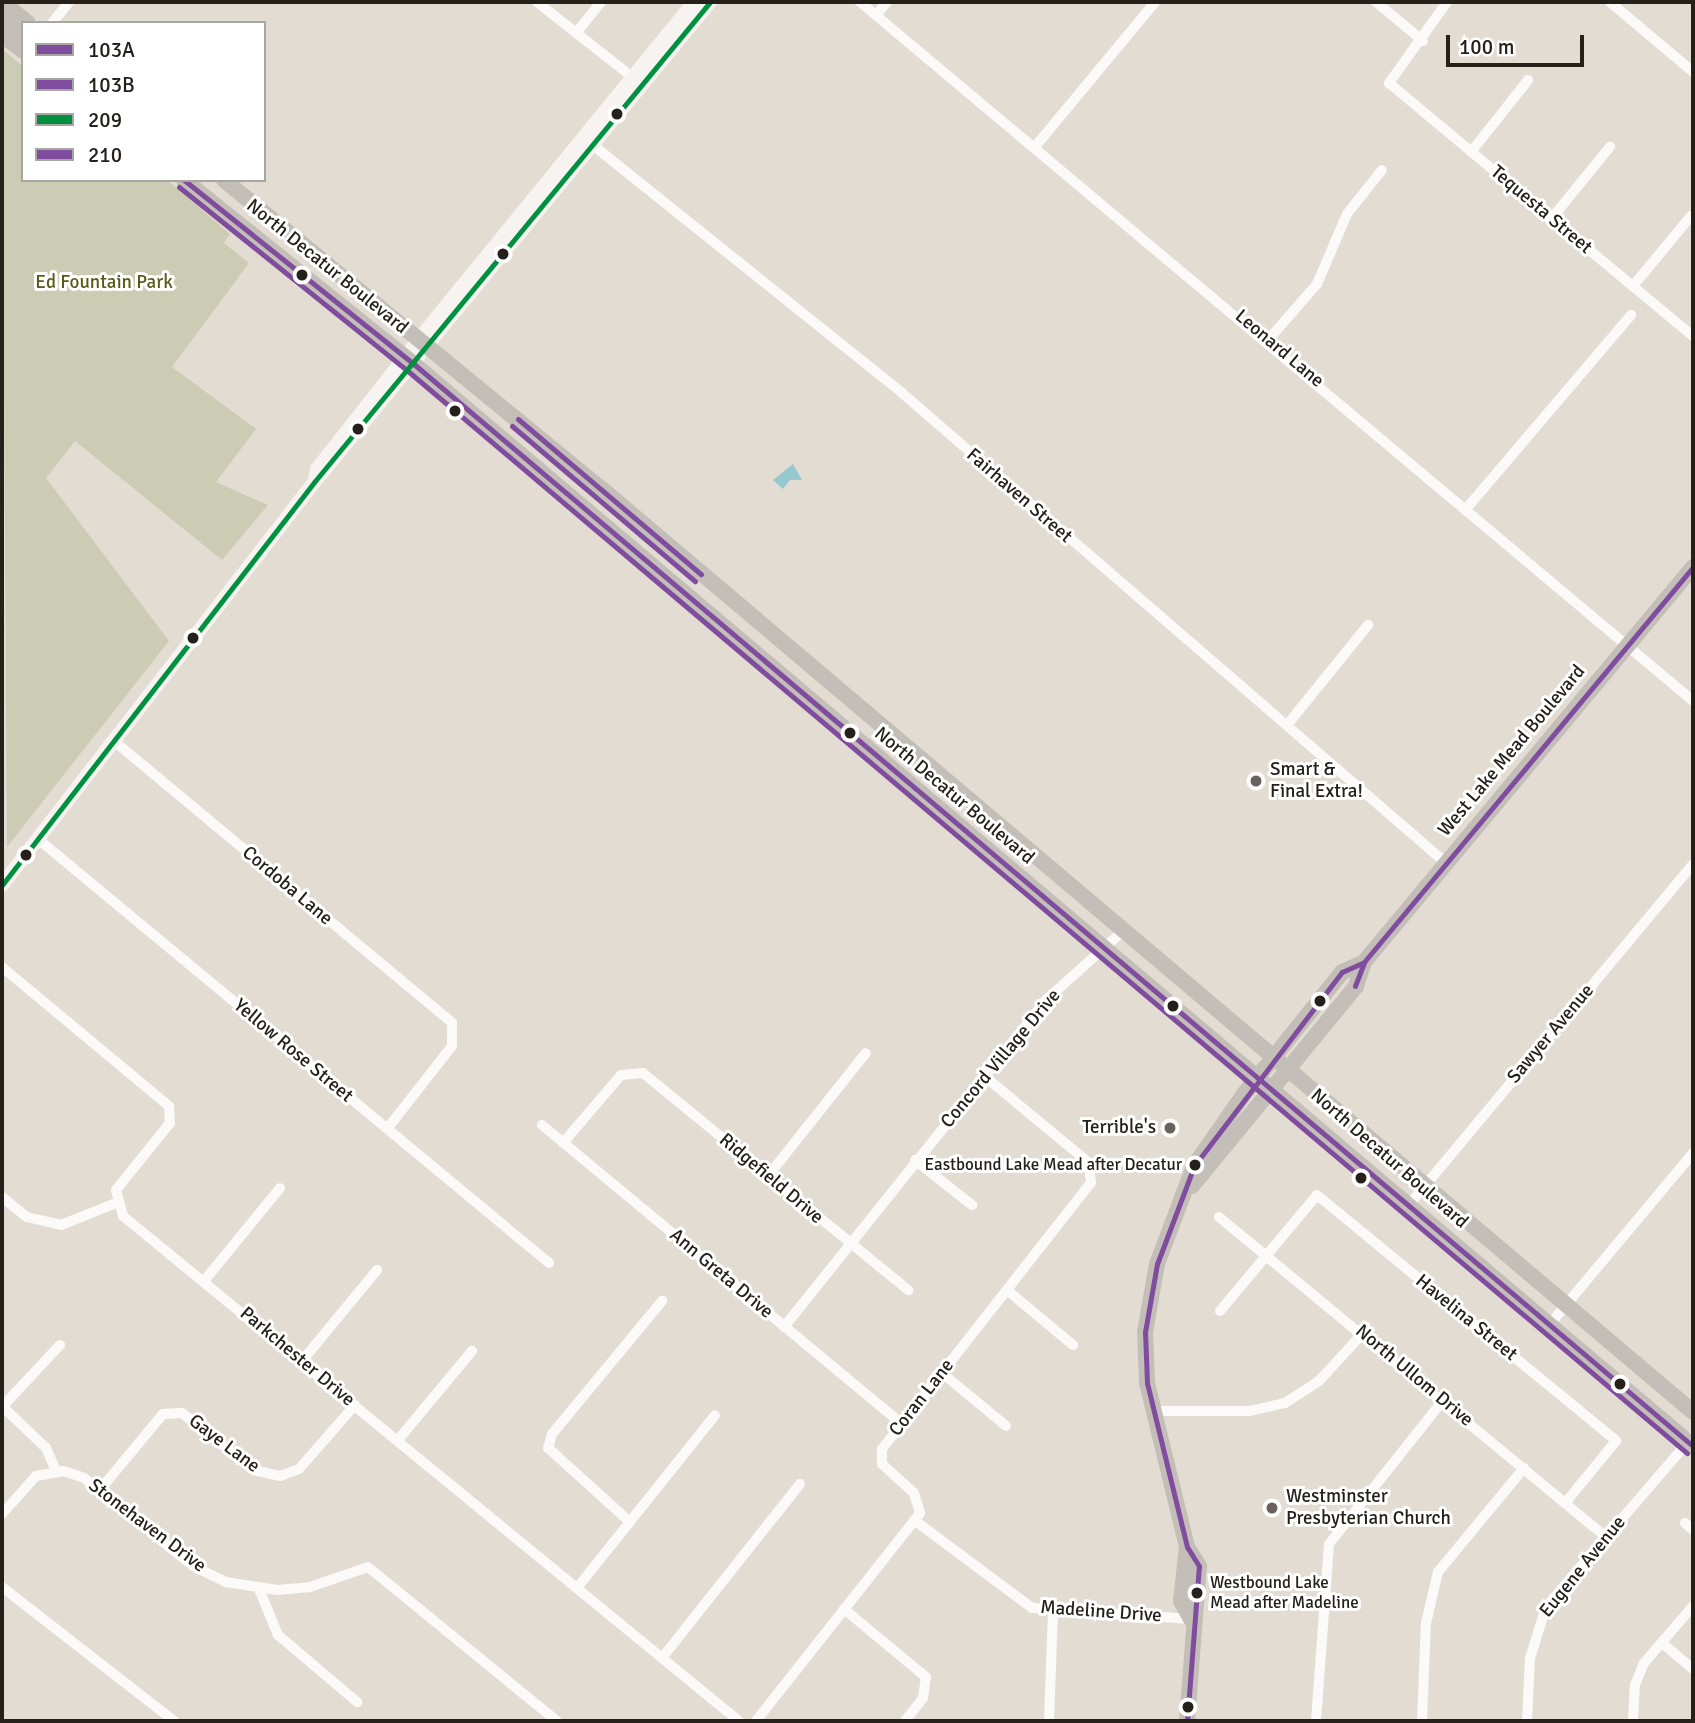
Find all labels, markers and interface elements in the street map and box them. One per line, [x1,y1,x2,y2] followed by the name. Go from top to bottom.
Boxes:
[21,21,266,182] legend
[1450,21,1588,65] scale bar
[1459,34,1514,60] text: 100 m
[88,37,135,63] text: 103A
[88,72,135,98] text: 103B
[88,107,122,133] text: 209
[610,107,624,121] unlabelled marker
[88,142,122,168] text: 210
[1486,161,1596,259] street label: Tequesta Street
[242,195,412,339] street label: North Decatur Boulevard
[496,247,510,261] unlabelled marker
[295,268,309,282] unlabelled marker
[35,272,173,294] park label: Ed Fountain Park
[1230,305,1328,393] street label: Leonard Lane
[448,404,462,418] unlabelled marker
[351,422,365,436] unlabelled marker
[961,444,1077,548] street label: Fairhaven Street
[186,631,200,645] unlabelled marker
[1434,661,1590,841] street label: West Lake Mead Boulevard
[870,723,1038,869] street label: North Decatur Boulevard
[843,726,857,740] unlabelled marker
[1270,759,1363,803] place label: Smart & Final Extra!
[1248,773,1264,789] marker: Smart & Final Extra!
[237,842,337,930] street label: Cordoba Lane
[19,848,33,862] unlabelled marker
[1503,980,1599,1088] street label: Sawyer Avenue
[936,985,1066,1133] street label: Concord Village Drive
[229,994,357,1108] street label: Yellow Rose Street
[1313,994,1327,1008] unlabelled marker
[1166,999,1180,1013] unlabelled marker
[1306,1084,1472,1234] street label: North Decatur Boulevard
[1082,1117,1156,1139] place label: Terrible's
[1162,1120,1178,1136] marker: Terrible's
[714,1129,828,1229] street label: Ridgefield Drive
[925,1155,1182,1175] place label: Eastbound Lake Mead after Decatur
[1188,1158,1202,1172] marker: Eastbound Lake Mead after Decatur
[1354,1171,1368,1185] unlabelled marker
[665,1224,777,1324] street label: Ann Greta Drive
[1410,1270,1522,1366] street label: Havelina Street
[235,1302,359,1412] street label: Parkchester Drive
[1351,1320,1477,1432] street label: North Ullom Drive
[885,1355,959,1441] street label: Coran Lane
[1613,1377,1627,1391] unlabelled marker
[184,1410,264,1478] street label: Gaye Lane
[84,1474,210,1578] street label: Stonehaven Drive
[1286,1486,1451,1530] place label: Westminster Presbyterian Church
[1264,1500,1280,1516] marker: Westminster Presbyterian Church
[1535,1512,1631,1622] street label: Eugene Avenue
[1210,1573,1359,1613] place label: Westbound Lake Mead after Madeline
[1190,1586,1204,1600] marker: Westbound Lake Mead after Madeline
[1040,1596,1162,1628] street label: Madeline Drive
[1181,1700,1195,1714] unlabelled marker

